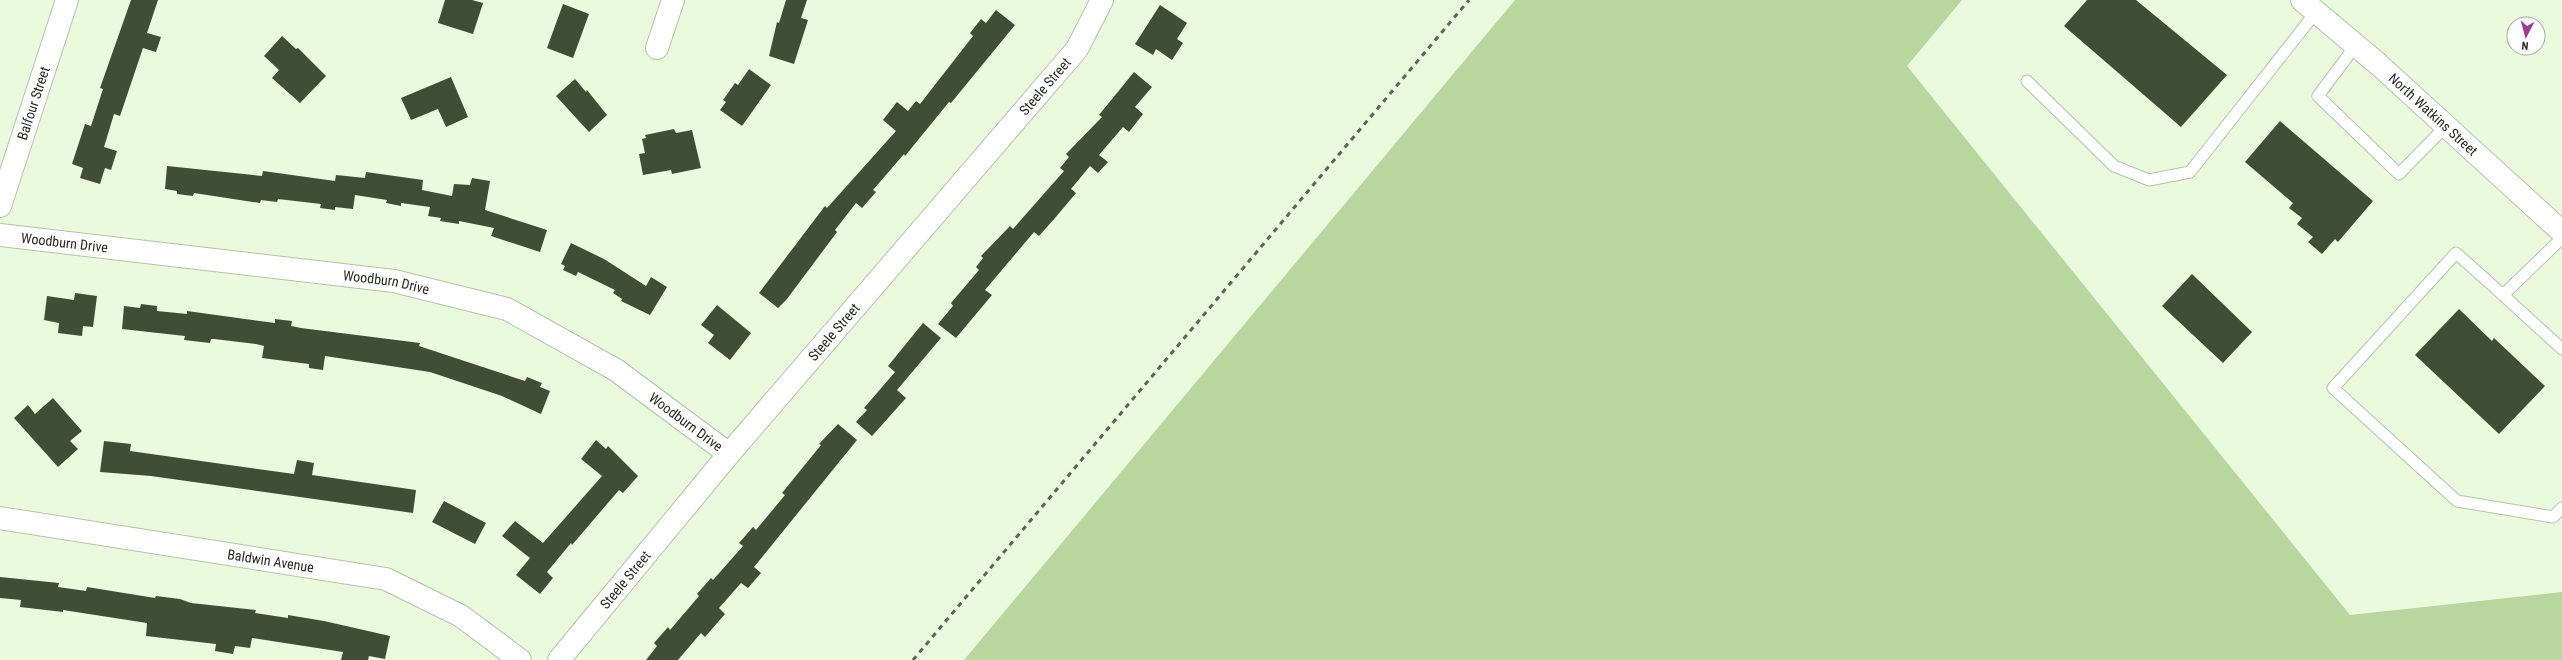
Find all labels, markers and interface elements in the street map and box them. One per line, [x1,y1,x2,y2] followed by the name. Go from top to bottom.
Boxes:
[2506,16,2546,56] north arrow
[2521,39,2529,52] text: N
[1016,54,1074,118] street label: Steele Street
[14,65,53,142] street label: Balfour Street
[2385,70,2481,159] street label: North Watkins Street
[20,230,109,256] street label: Woodburn Drive
[342,267,431,298] street label: Woodburn Drive
[805,300,863,364] street label: Steele Street
[646,389,726,455] street label: Woodburn Drive
[226,546,315,576] street label: Baldwin Avenue
[597,548,654,612] street label: Steele Street

